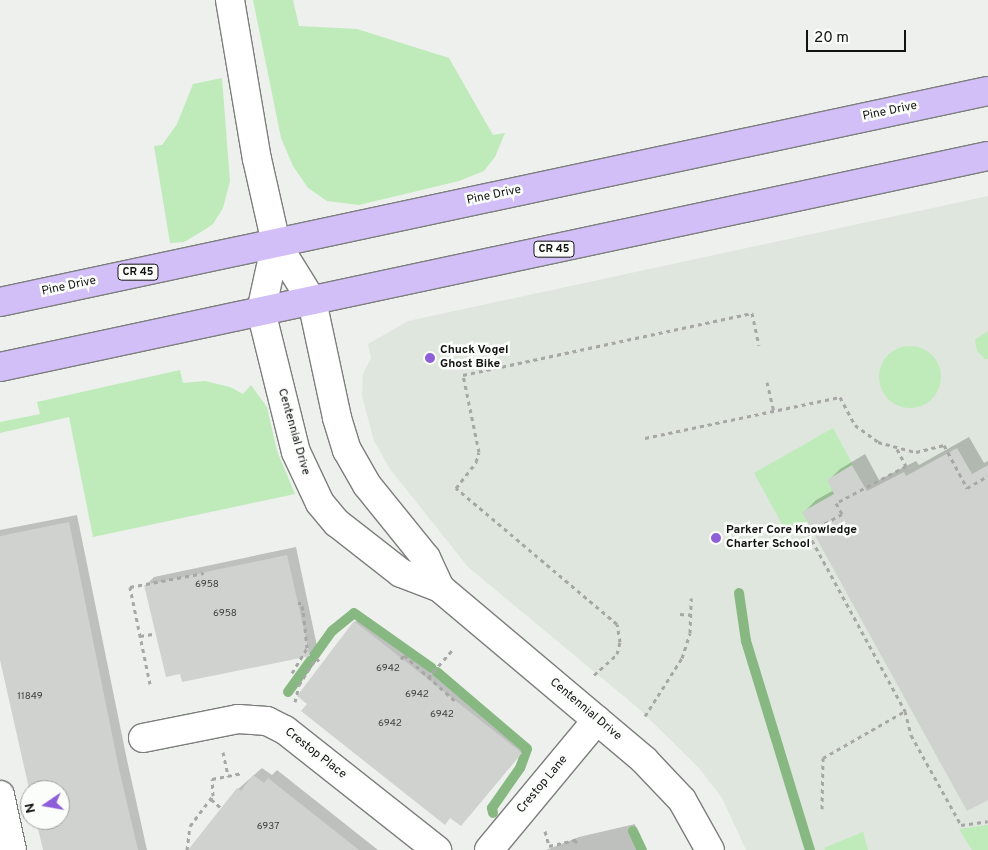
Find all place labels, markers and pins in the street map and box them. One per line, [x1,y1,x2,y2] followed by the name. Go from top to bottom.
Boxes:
[440,344,509,372] place label: Chuck Vogel Ghost Bike
[424,352,436,364] marker: Chuck Vogel Ghost Bike
[726,524,857,552] place label: Parker Core Knowledge Charter School
[710,532,722,544] marker: Parker Core Knowledge Charter School

